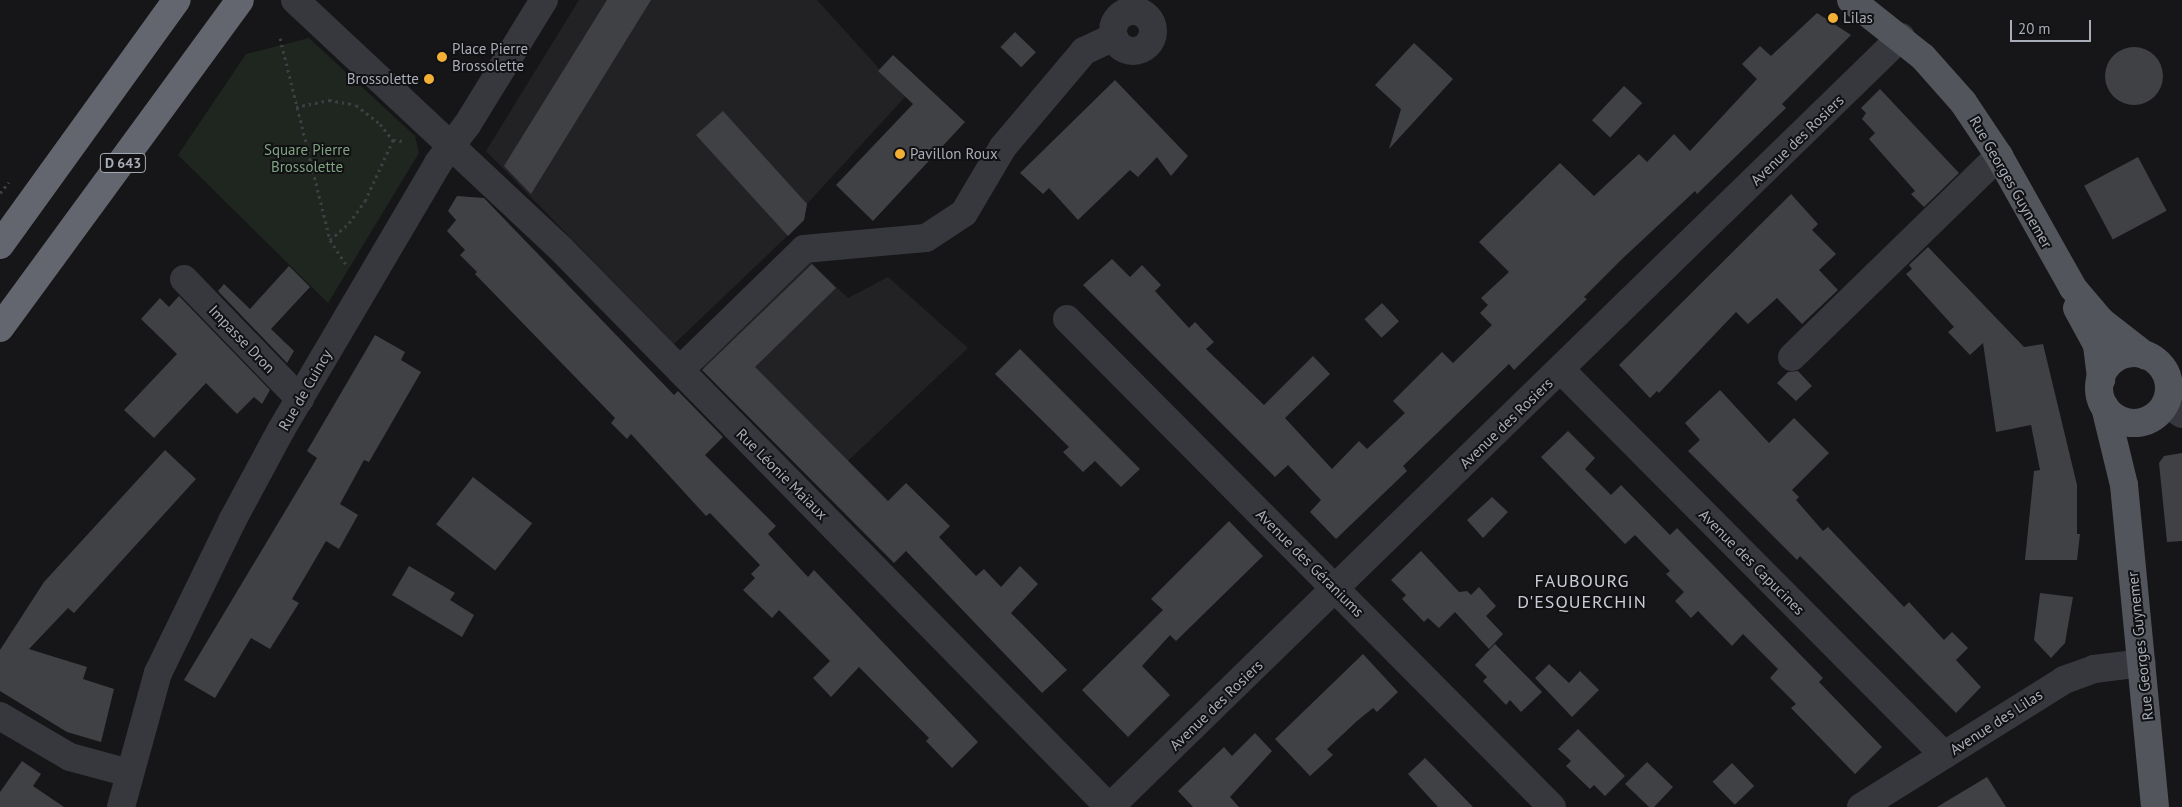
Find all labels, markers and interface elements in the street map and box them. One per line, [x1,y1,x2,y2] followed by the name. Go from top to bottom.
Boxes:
[1843,9,1873,27] place label: Lilas
[2012,10,2093,42] scale bar
[1827,12,1839,24] marker: Lilas
[2018,19,2051,38] text: 20 m
[452,39,528,74] place label: Place Pierre Brossolette
[436,51,448,63] marker: Place Pierre Brossolette
[347,70,419,88] place label: Brossolette
[423,73,435,85] marker: Brossolette
[1747,91,1847,189] street label: Avenue des Rosiers
[1966,113,2056,251] street label: Rue Georges Guynemer
[264,140,350,175] park label: Square Pierre Brossolette
[910,145,998,163] place label: Pavillon Roux
[894,148,906,160] marker: Pavillon Roux
[99,152,147,174] road number: D 643
[205,301,279,377] street label: Impasse Dron
[275,346,335,434] street label: Rue de Cuincy
[1456,374,1556,472] street label: Avenue des Rosiers
[733,425,831,523] street label: Rue Léonie Maïaux
[1252,505,1368,621] street label: Avenue des Géraniums
[1696,506,1808,618] street label: Avenue des Capucines
[1516,571,1648,614] district label: FAUBOURG D'ESQUERCHIN
[2123,571,2157,721] street label: Rue Georges Guynemer
[1166,656,1266,754] street label: Avenue des Rosiers
[1946,685,2046,759] street label: Avenue des Lilas

